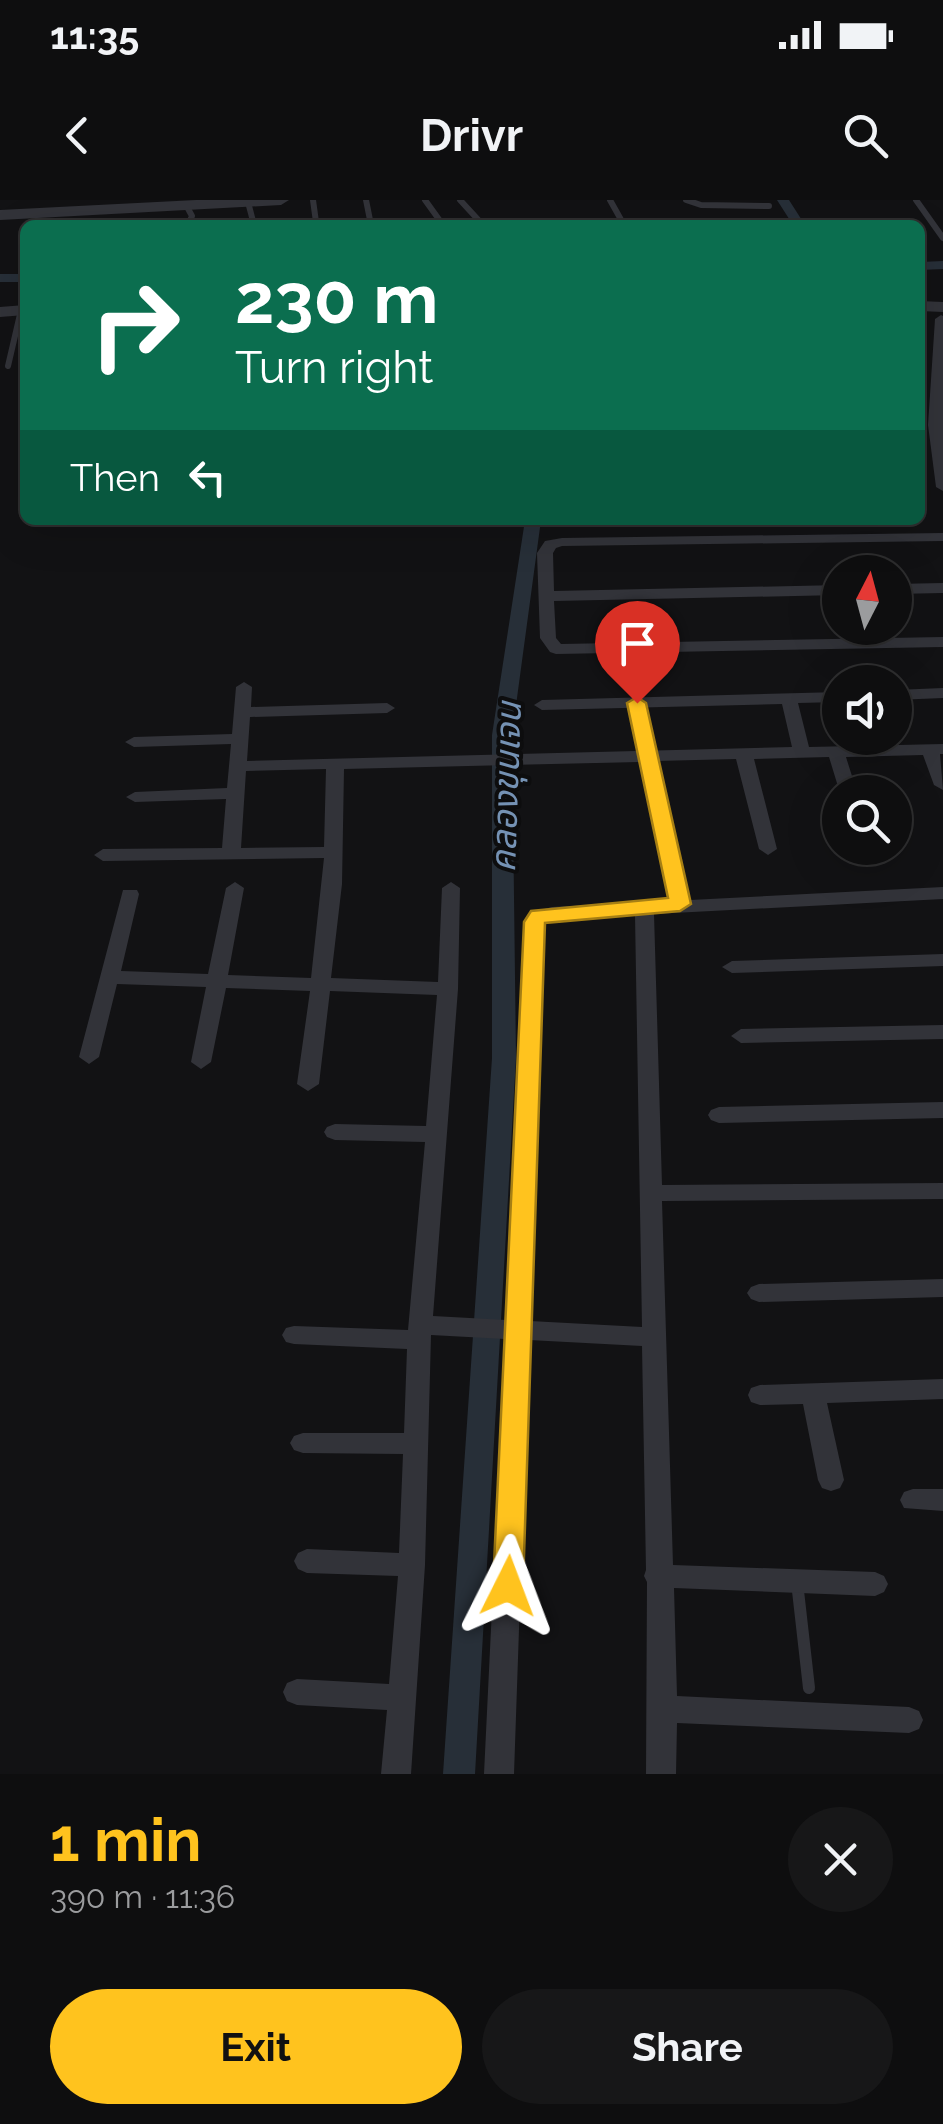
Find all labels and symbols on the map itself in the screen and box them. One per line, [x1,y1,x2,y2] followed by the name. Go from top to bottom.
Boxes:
[822,555,912,645] north arrow
[595,601,680,704] pin
[482,699,531,873] water label: คลองขุนเจน
[456,1534,560,1638] position arrow

